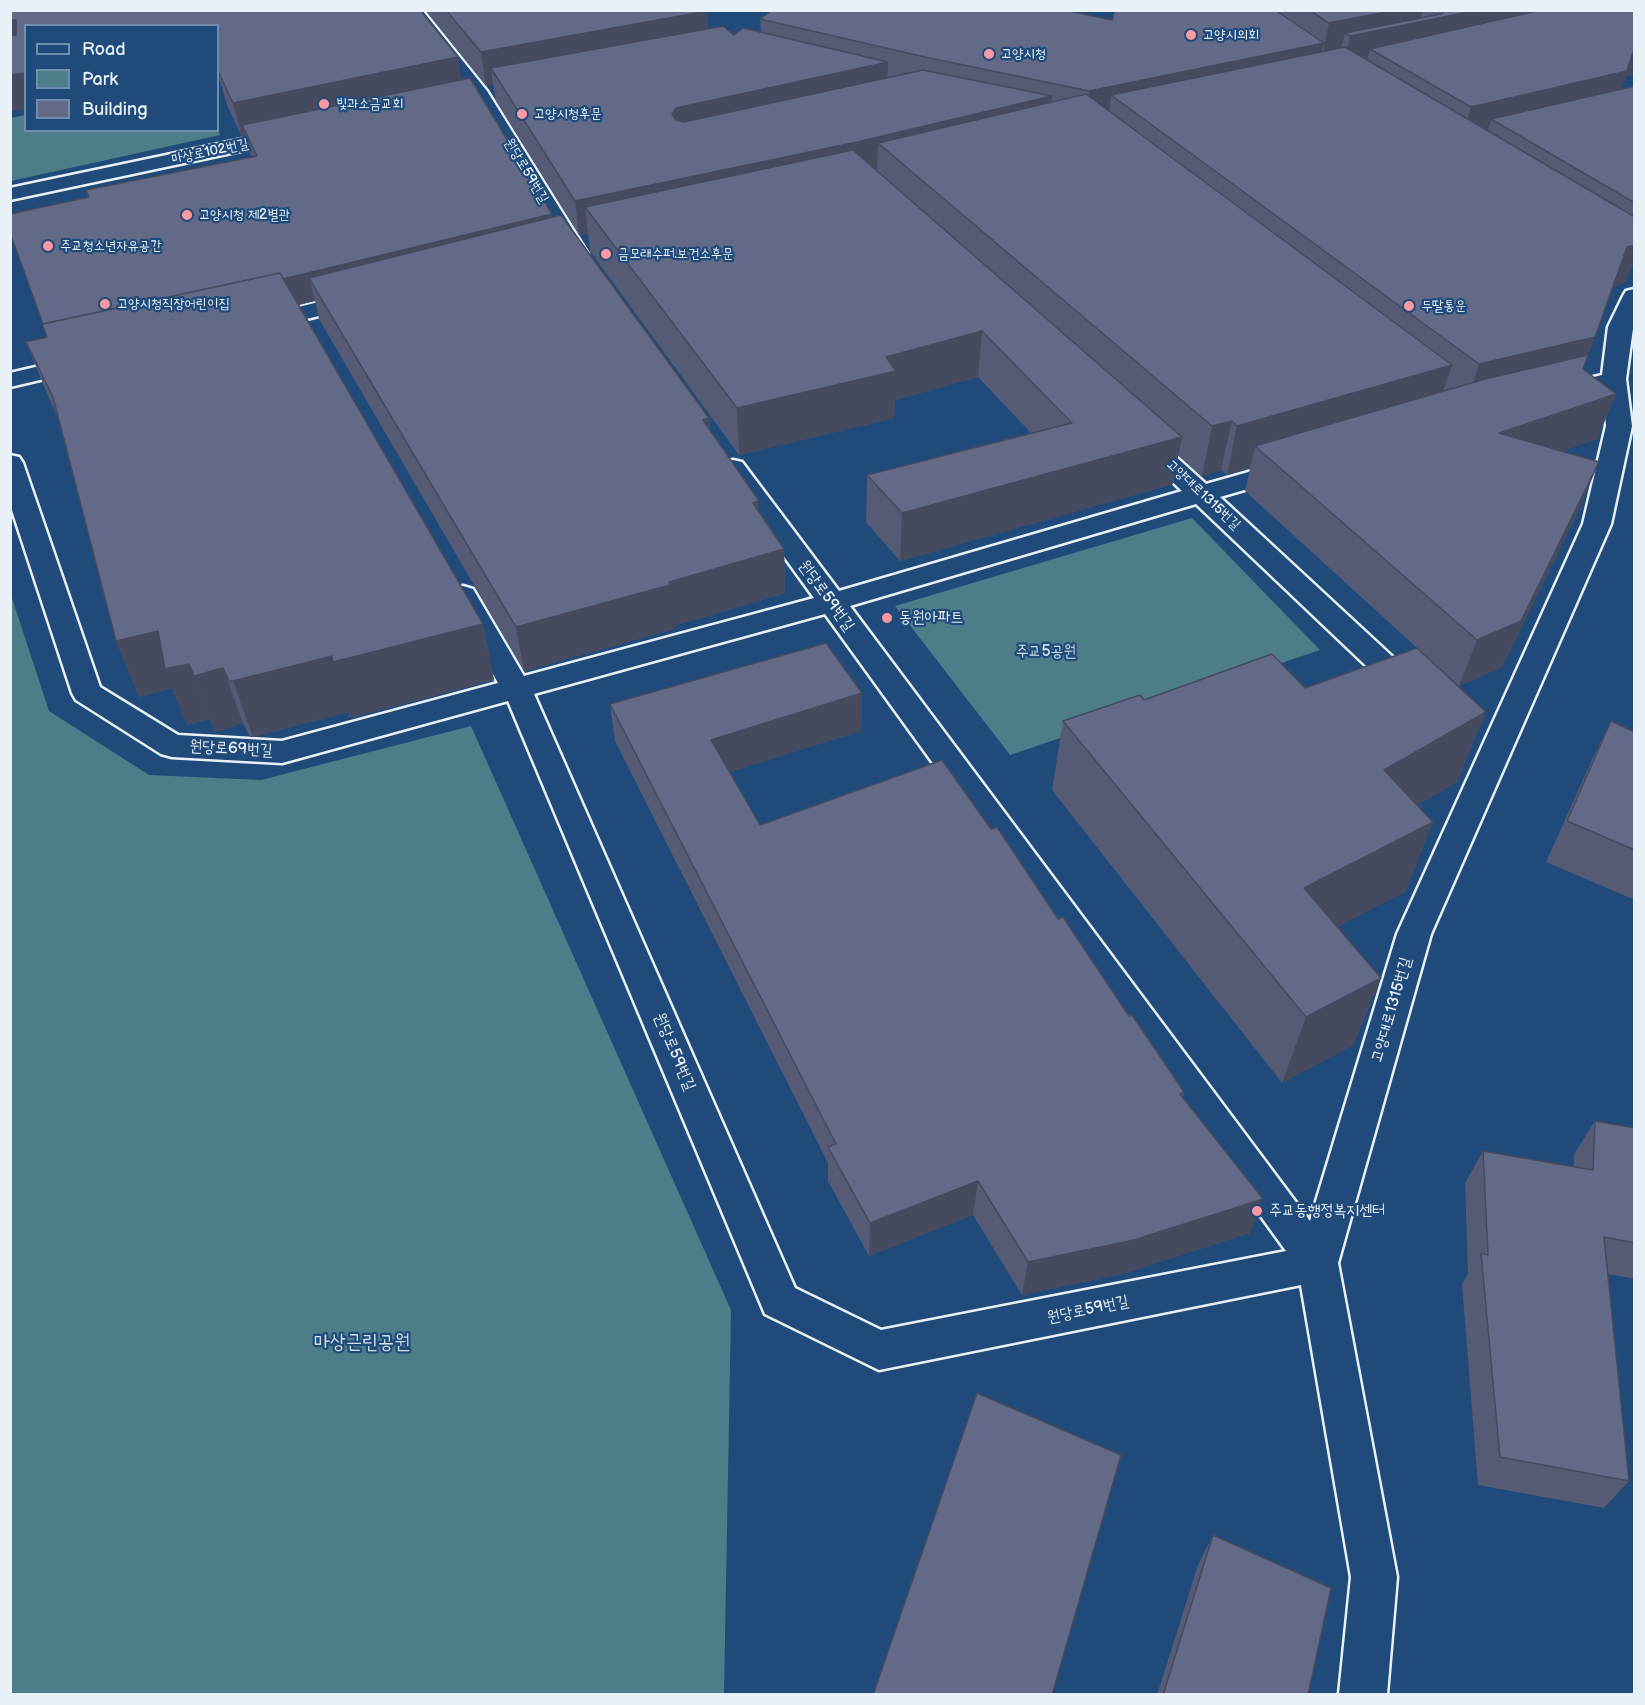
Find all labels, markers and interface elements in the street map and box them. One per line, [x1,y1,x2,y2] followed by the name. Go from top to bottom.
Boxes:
[24,24,219,132] legend
[1203,27,1259,43] place label: 고양시의회
[1184,28,1198,42] marker: 고양시의회
[82,39,126,60] text: Road
[1001,46,1046,62] place label: 고양시청
[982,47,996,61] marker: 고양시청
[82,69,118,90] text: Park
[336,96,404,112] place label: 빛과소금교회
[317,97,331,111] marker: 빛과소금교회
[82,99,148,120] text: Building
[534,106,602,122] place label: 고양시청후문
[515,107,529,121] marker: 고양시청후문
[170,136,250,168] street label: 마상로102번길
[500,136,552,206] street label: 원당로59번길
[199,207,290,223] place label: 고양시청 제2별관
[180,208,194,222] marker: 고양시청 제2별관
[60,238,161,254] place label: 주교청소년자유공간
[41,239,55,253] marker: 주교청소년자유공간
[618,246,733,262] place label: 금모래수퍼.보건소후문
[599,247,613,261] marker: 금모래수퍼.보건소후문
[117,296,230,312] place label: 고양시청직장어린이집
[98,297,112,311] marker: 고양시청직장어린이집
[1421,298,1466,314] place label: 두딸통운
[1402,299,1416,313] marker: 두딸통운
[1163,456,1243,534] street label: 고양대로1315번길
[794,557,858,635] street label: 원당로59번길
[899,608,963,628] place label: 동원아파트
[880,611,894,625] marker: 동원아파트
[1016,642,1076,662] park label: 주교5공원
[189,737,273,761] street label: 원당로69번길
[1368,955,1416,1065] street label: 고양대로1315번길
[649,1010,699,1094] street label: 원당로59번길
[1269,1201,1385,1221] place label: 주교동행정복지센터
[1250,1204,1264,1218] marker: 주교동행정복지센터
[1046,1292,1130,1328] street label: 원당로59번길
[314,1331,410,1355] park label: 마상근린공원

